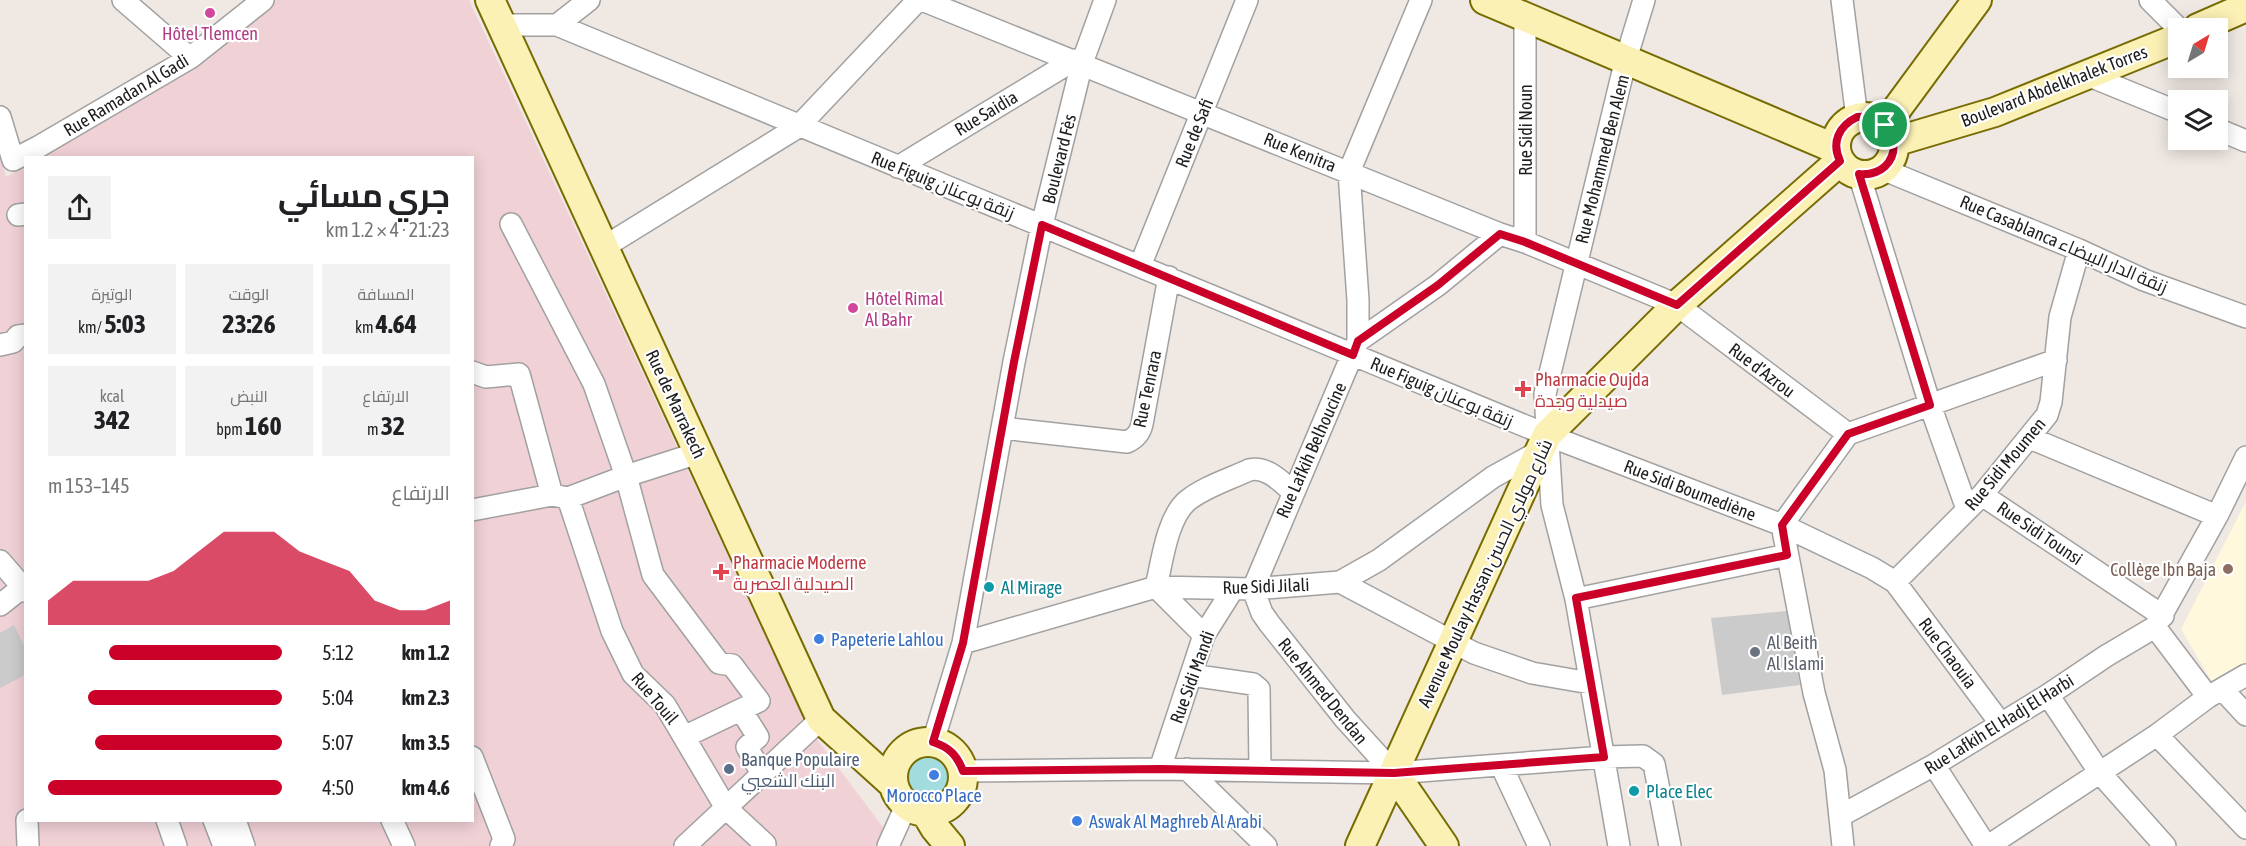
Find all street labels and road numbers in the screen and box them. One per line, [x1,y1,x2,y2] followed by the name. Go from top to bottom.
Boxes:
[1958,41,2150,131] street label: Boulevard Abdelkhalek Torres
[60,49,192,141] street label: Rue Ramadan Al Gadi
[1571,72,1633,246] street label: Rue Mohammed Ben Alem
[1515,84,1536,176] street label: Rue Sidi Noun
[951,86,1021,140] street label: Rue Saidia
[1171,95,1217,171] street label: Rue de Safi
[1038,112,1080,206] street label: Boulevard Fès
[1261,128,1339,176] street label: Rue Kenitra
[868,147,1018,224] street label: Rue Figuig زنقة بوعنان
[1957,191,2171,298] street label: Rue Casablanca زنقة الدار البيضاء
[1725,338,1799,402] street label: Rue d’Azrou
[642,346,710,462] street label: Rue de Marrakech
[1129,348,1165,430] street label: Rue Tenrara
[1367,352,1516,432] street label: Rue Figuig زنقة بوعنان
[1272,379,1350,521] street label: Rue Lafkih Belhoucine
[1960,413,2050,515] street label: Rue Sidi Moumen
[1413,436,1560,712] street label: Avenue Moulay Hassan شارع مولاي الحسن
[1621,455,1759,525] street label: Rue Sidi Boumediène
[1993,497,2087,569] street label: Rue Sidi Tounsi
[1222,574,1310,598] street label: Rue Sidi Jilali
[1915,613,1981,693] street label: Rue Chaouia
[1166,628,1218,726] street label: Rue Sidi Mandi
[1274,634,1372,748] street label: Rue Ahmed Dendan
[627,668,683,728] street label: Rue Touil
[1921,670,2077,778] street label: Rue Lafkih El Hadj El Harbi

